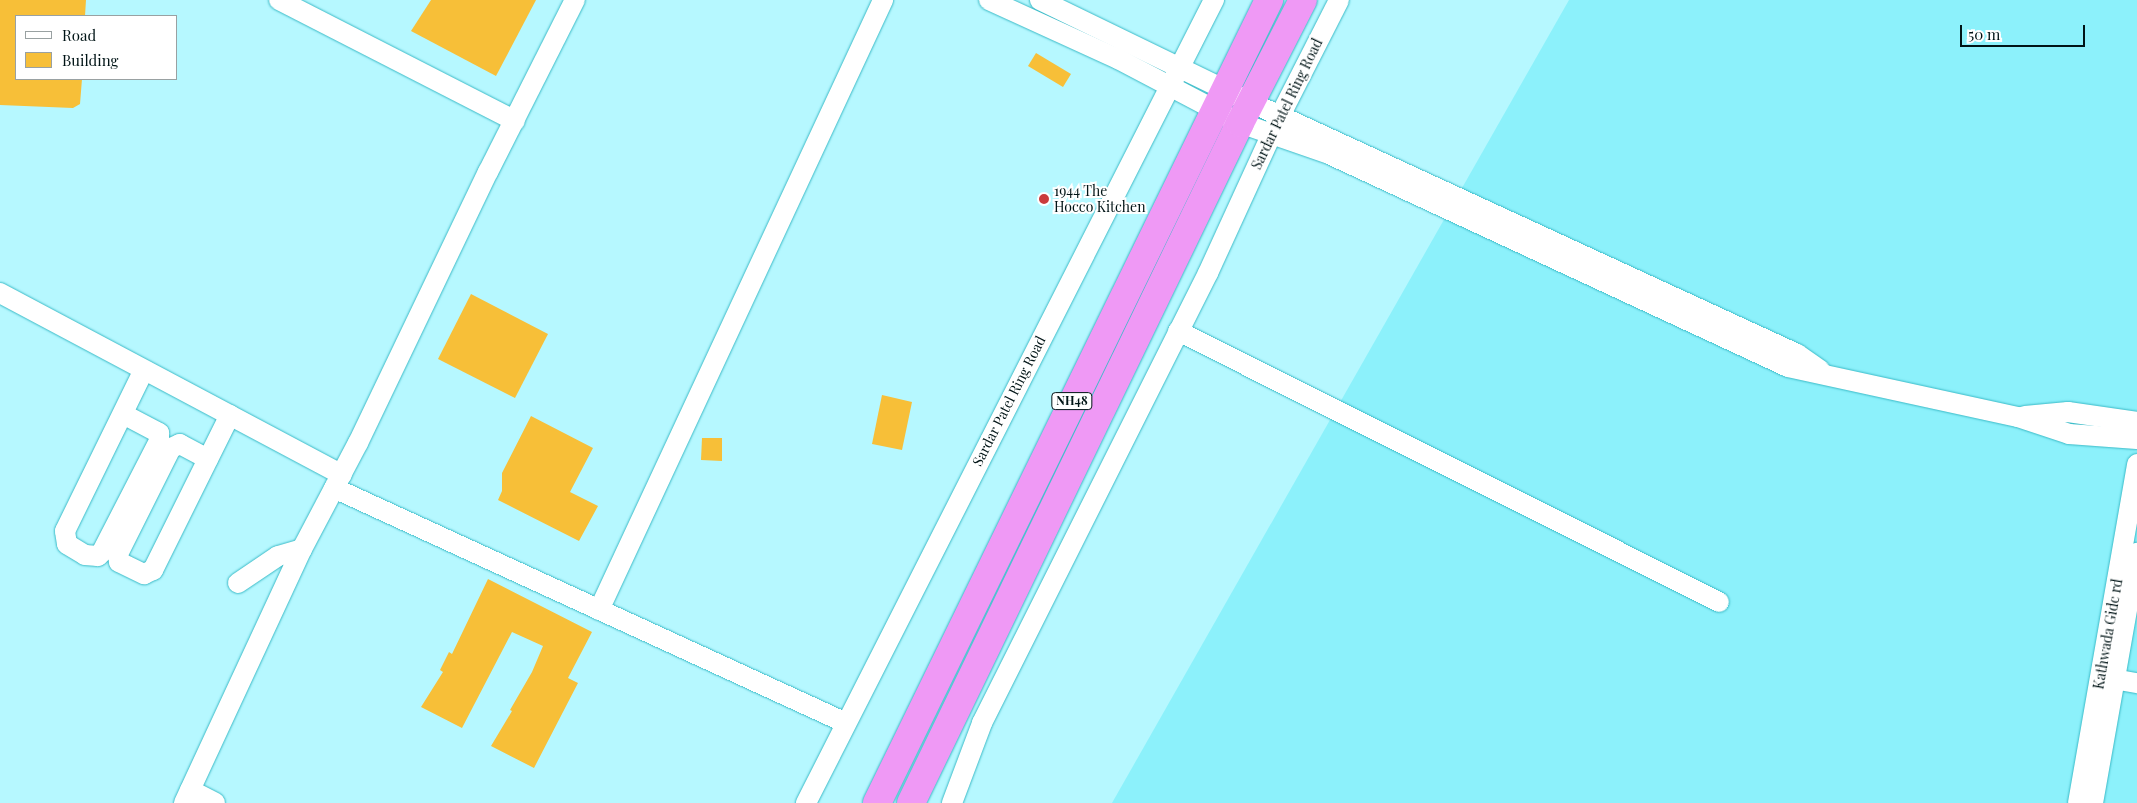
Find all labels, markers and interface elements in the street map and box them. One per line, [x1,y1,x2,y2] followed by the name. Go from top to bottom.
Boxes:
[15,15,178,80] legend
[1962,15,2087,47] scale bar
[1968,24,2000,44] text: 50 m
[62,25,96,45] text: Road
[1248,36,1326,172] street label: Sardar Patel Ring Road
[62,50,118,70] text: Building
[1054,183,1145,216] place label: 1944 The Hocco Kitchen
[1038,193,1050,205] marker: 1944 The Hocco Kitchen
[969,333,1049,469] street label: Sardar Patel Ring Road
[1051,392,1093,411] road number: NH48
[2090,577,2126,691] street label: Kathwada Gidc rd

